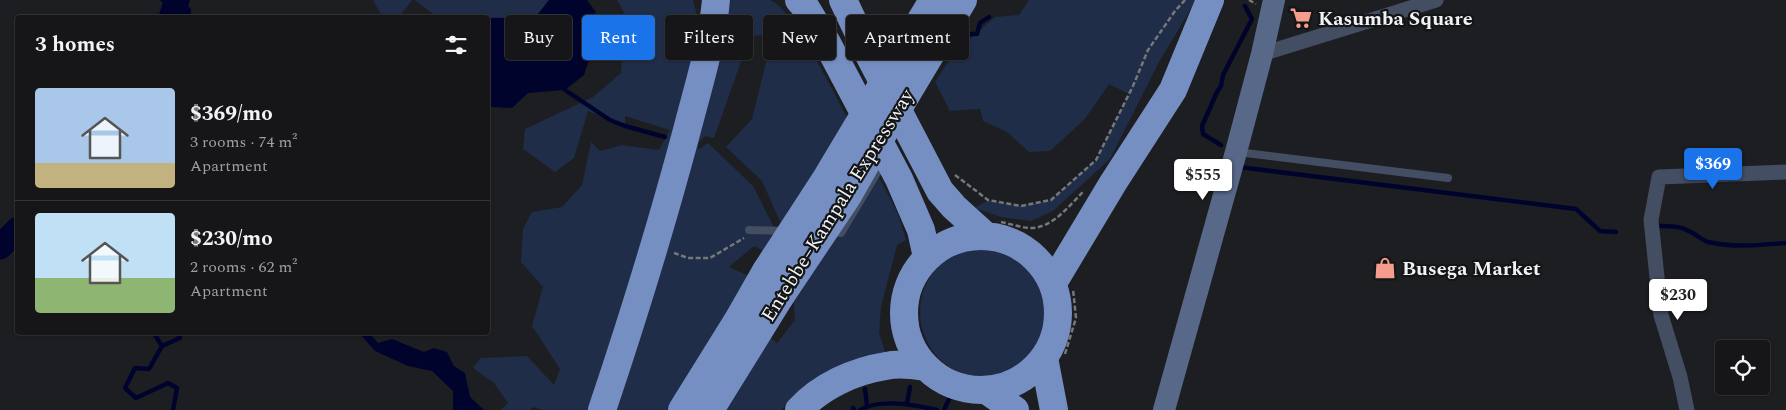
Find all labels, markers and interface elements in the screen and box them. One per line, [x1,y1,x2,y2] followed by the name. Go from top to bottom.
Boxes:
[1318,4,1473,34] place label: Kasumba Square
[1288,5,1314,31] supermarket icon: Kasumba Square
[505,15,572,60] chip: Buy
[582,15,655,60] chip: Rent
[665,15,753,60] chip: Filters
[763,15,836,60] chip: New
[846,15,969,60] chip: Apartment
[35,29,115,61] text: 3 homes
[442,31,470,59] icon: filters
[754,82,923,328] street label: Entebbe–Kampala Expressway
[190,98,273,130] text: $369/mo
[75,108,135,168] icon: home
[190,130,297,154] text: 3 rooms · 74 m²
[1683,148,1743,190] pin: $369
[1695,152,1731,176] text: $369
[190,154,268,178] text: Apartment
[1173,158,1233,201] pin: $555
[1185,163,1221,187] text: $555
[190,223,273,255] text: $230/mo
[75,233,135,293] icon: home
[1402,254,1541,284] place label: Busega Market
[190,255,297,279] text: 2 rooms · 62 m²
[1372,255,1398,281] shop icon: Busega Market
[1648,278,1708,321] pin: $230
[190,279,268,303] text: Apartment
[1660,283,1696,307] text: $230
[1715,340,1770,395] map controls
[1715,340,1770,395] button: locate

